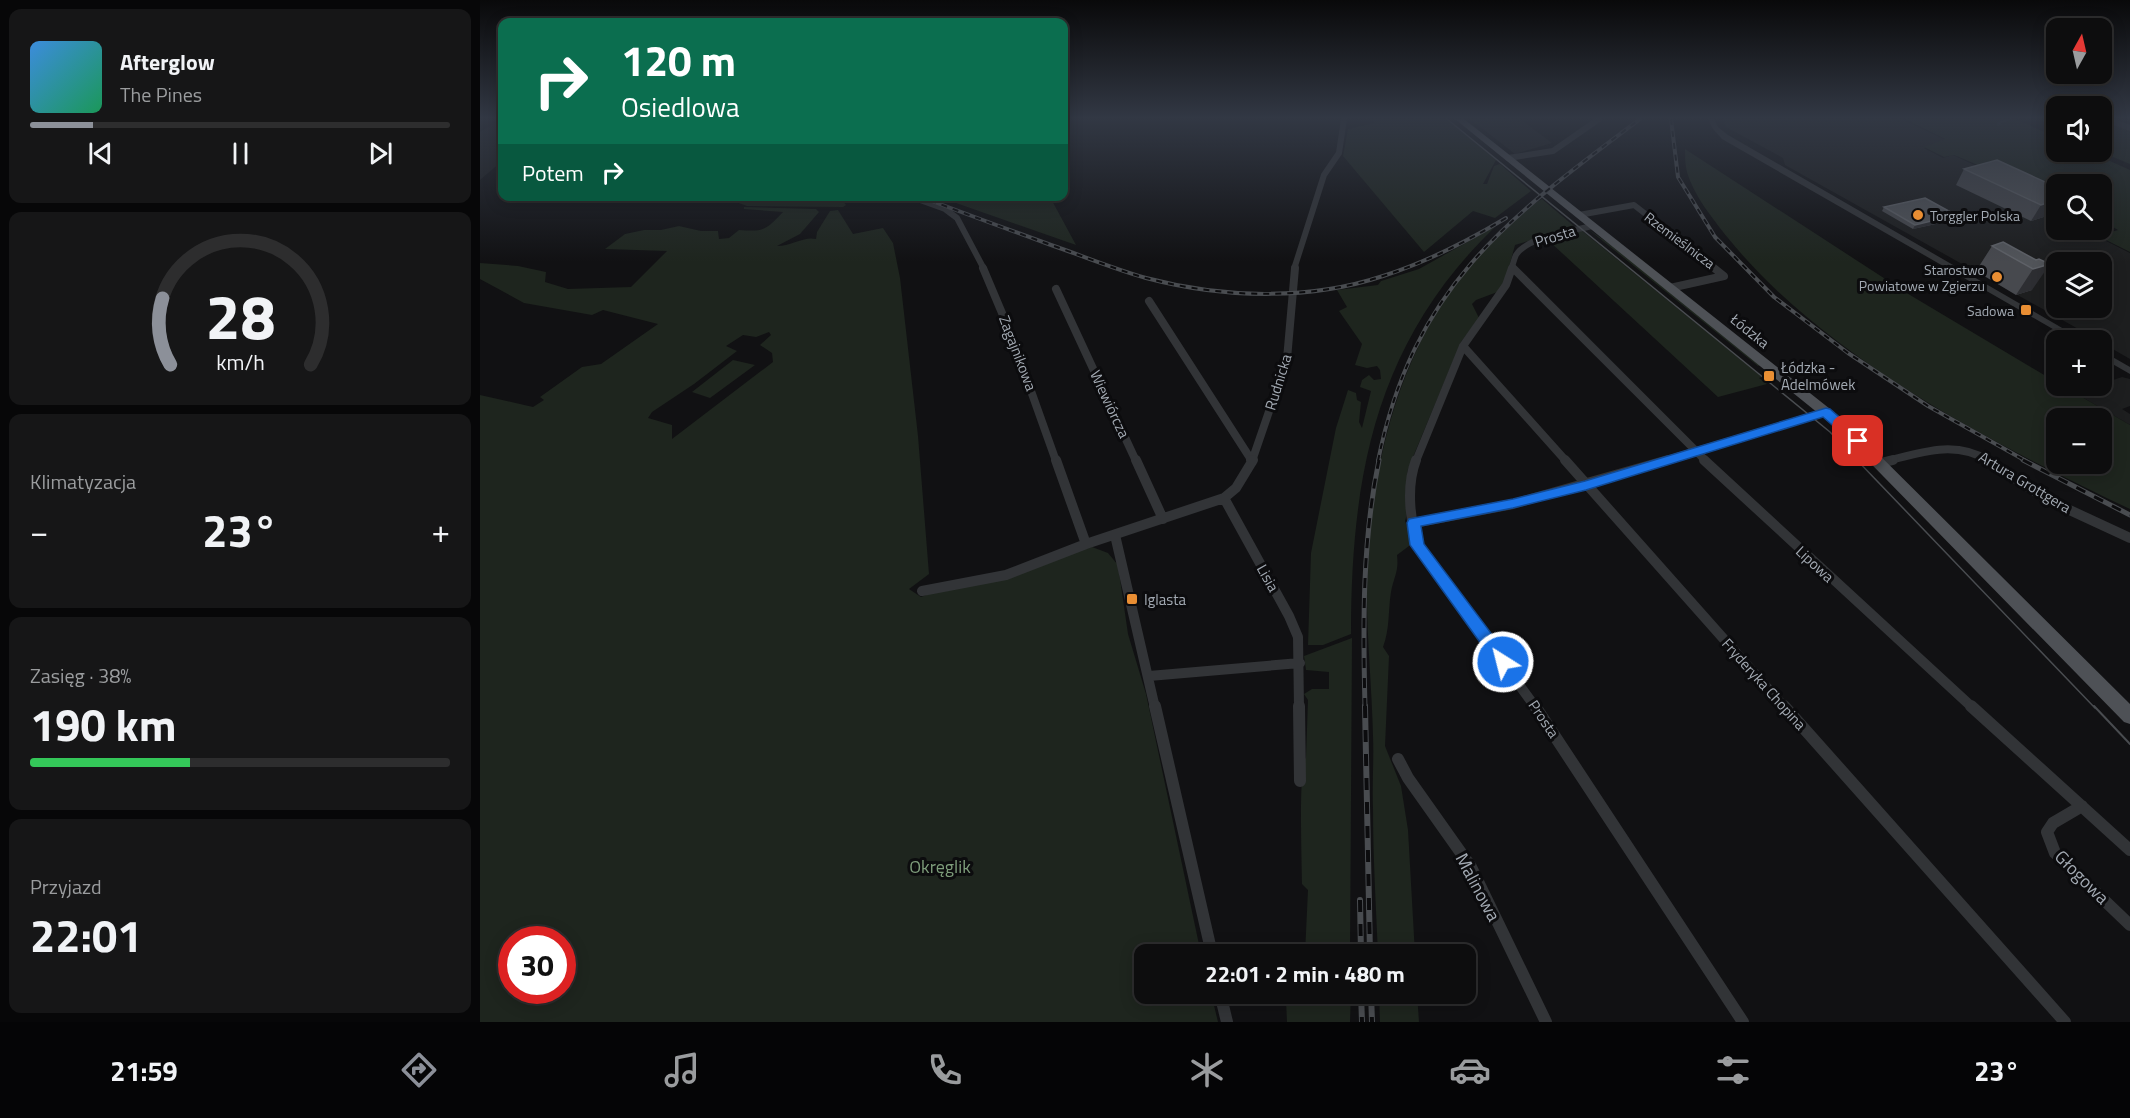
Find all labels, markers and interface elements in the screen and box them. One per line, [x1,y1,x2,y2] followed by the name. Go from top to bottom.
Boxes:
[2046,18,2112,84] north arrow
[2046,18,2112,474] map controls
[621,28,736,92] text: 120 m
[522,42,600,120] icon: right
[120,45,215,79] text: Afterglow
[120,79,202,110] text: The Pines
[621,86,740,127] text: Osiedlowa
[2046,96,2112,162] button: sound
[84,137,117,170] icon: previous
[224,137,257,170] icon: pause
[364,137,397,170] icon: next
[522,156,584,190] text: Potem
[596,156,629,189] icon: right
[2046,174,2112,240] button: search
[1930,205,2020,226] place label: Torggler Polska
[1640,206,1720,274] street label: Rzemieślnicza
[1911,208,1925,222] marker: Torggler Polska
[1532,219,1579,253] street label: Prosta
[2046,252,2112,318] button: layers
[1859,259,1985,296] place label: Starostwo Powiatowe w Zgierzu
[205,269,275,364] text: 28
[1990,270,2004,284] marker: Starostwo Powiatowe w Zgierzu
[1967,300,2014,321] place label: Sadowa
[2019,303,2033,317] marker: Sadowa
[1725,307,1775,354] street label: Łódzka
[993,312,1043,394] street label: Zagajnikowa
[2046,330,2112,396] button: +
[216,347,264,379] text: km/h
[1259,351,1298,413] street label: Rudnicka
[1780,356,1855,396] place label: Łódzka - Adelmówek
[1084,366,1136,442] street label: Wiewiórcza
[1762,369,1776,383] marker: Łódzka - Adelmówek
[2046,408,2112,474] button: −
[1832,415,1883,466] pin
[1841,424,1874,457] icon: arrive
[1974,445,2076,519] street label: Artura Grottgera
[30,466,136,497] text: Klimatyzacja
[202,496,278,564] text: 23°
[30,506,48,556] text: −
[432,506,450,556] text: +
[1791,540,1840,588] street label: Lipowa
[1251,560,1285,596] street label: Lisia
[1144,588,1186,611] place label: Iglasta
[1125,592,1139,606] marker: Iglasta
[1471,630,1535,694] position arrow
[1716,633,1812,735] street label: Fryderyka Chopina
[30,660,132,691] text: Zasięg · 38%
[30,690,176,758] text: 190 km
[1523,695,1565,743] street label: Prosta
[2049,844,2115,910] street label: Głogowa
[1449,848,1507,926] street label: Malinowa
[909,853,971,880] park label: Okręglik
[30,871,102,902] text: Przyjazd
[30,901,142,969] text: 22:01
[498,926,576,1004] speed limit sign: 30
[1205,957,1405,991] text: 22:01 · 2 min · 480 m
[398,1049,440,1091] icon: directions
[661,1049,703,1091] icon: music
[924,1049,966,1091] icon: phone
[1186,1049,1228,1091] icon: climate
[1449,1049,1491,1091] icon: car
[1712,1049,1754,1091] icon: filters
[110,1050,178,1091] text: 21:59
[1974,1050,2020,1091] text: 23°

